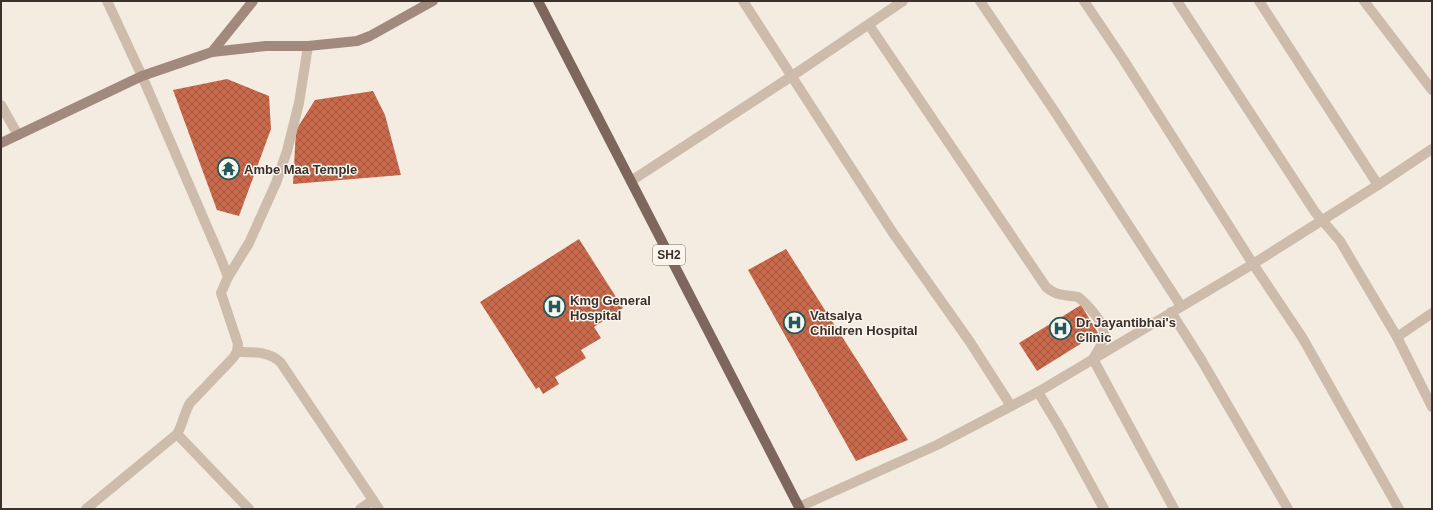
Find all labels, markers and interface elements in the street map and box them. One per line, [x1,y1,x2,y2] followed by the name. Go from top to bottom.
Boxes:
[216,156,242,182] temple icon: Ambe Maa Temple
[244,162,357,177] place label: Ambe Maa Temple
[653,245,685,265] road number: SH2
[570,293,651,323] place label: Kmg General Hospital
[541,294,567,320] hospital icon: Kmg General Hospital
[810,308,918,338] place label: Vatsalya Children Hospital
[782,309,808,335] hospital icon: Vatsalya Children Hospital
[1076,315,1176,345] place label: Dr Jayantibhai's Clinic
[1048,316,1074,342] hospital icon: Dr Jayantibhai's Clinic

